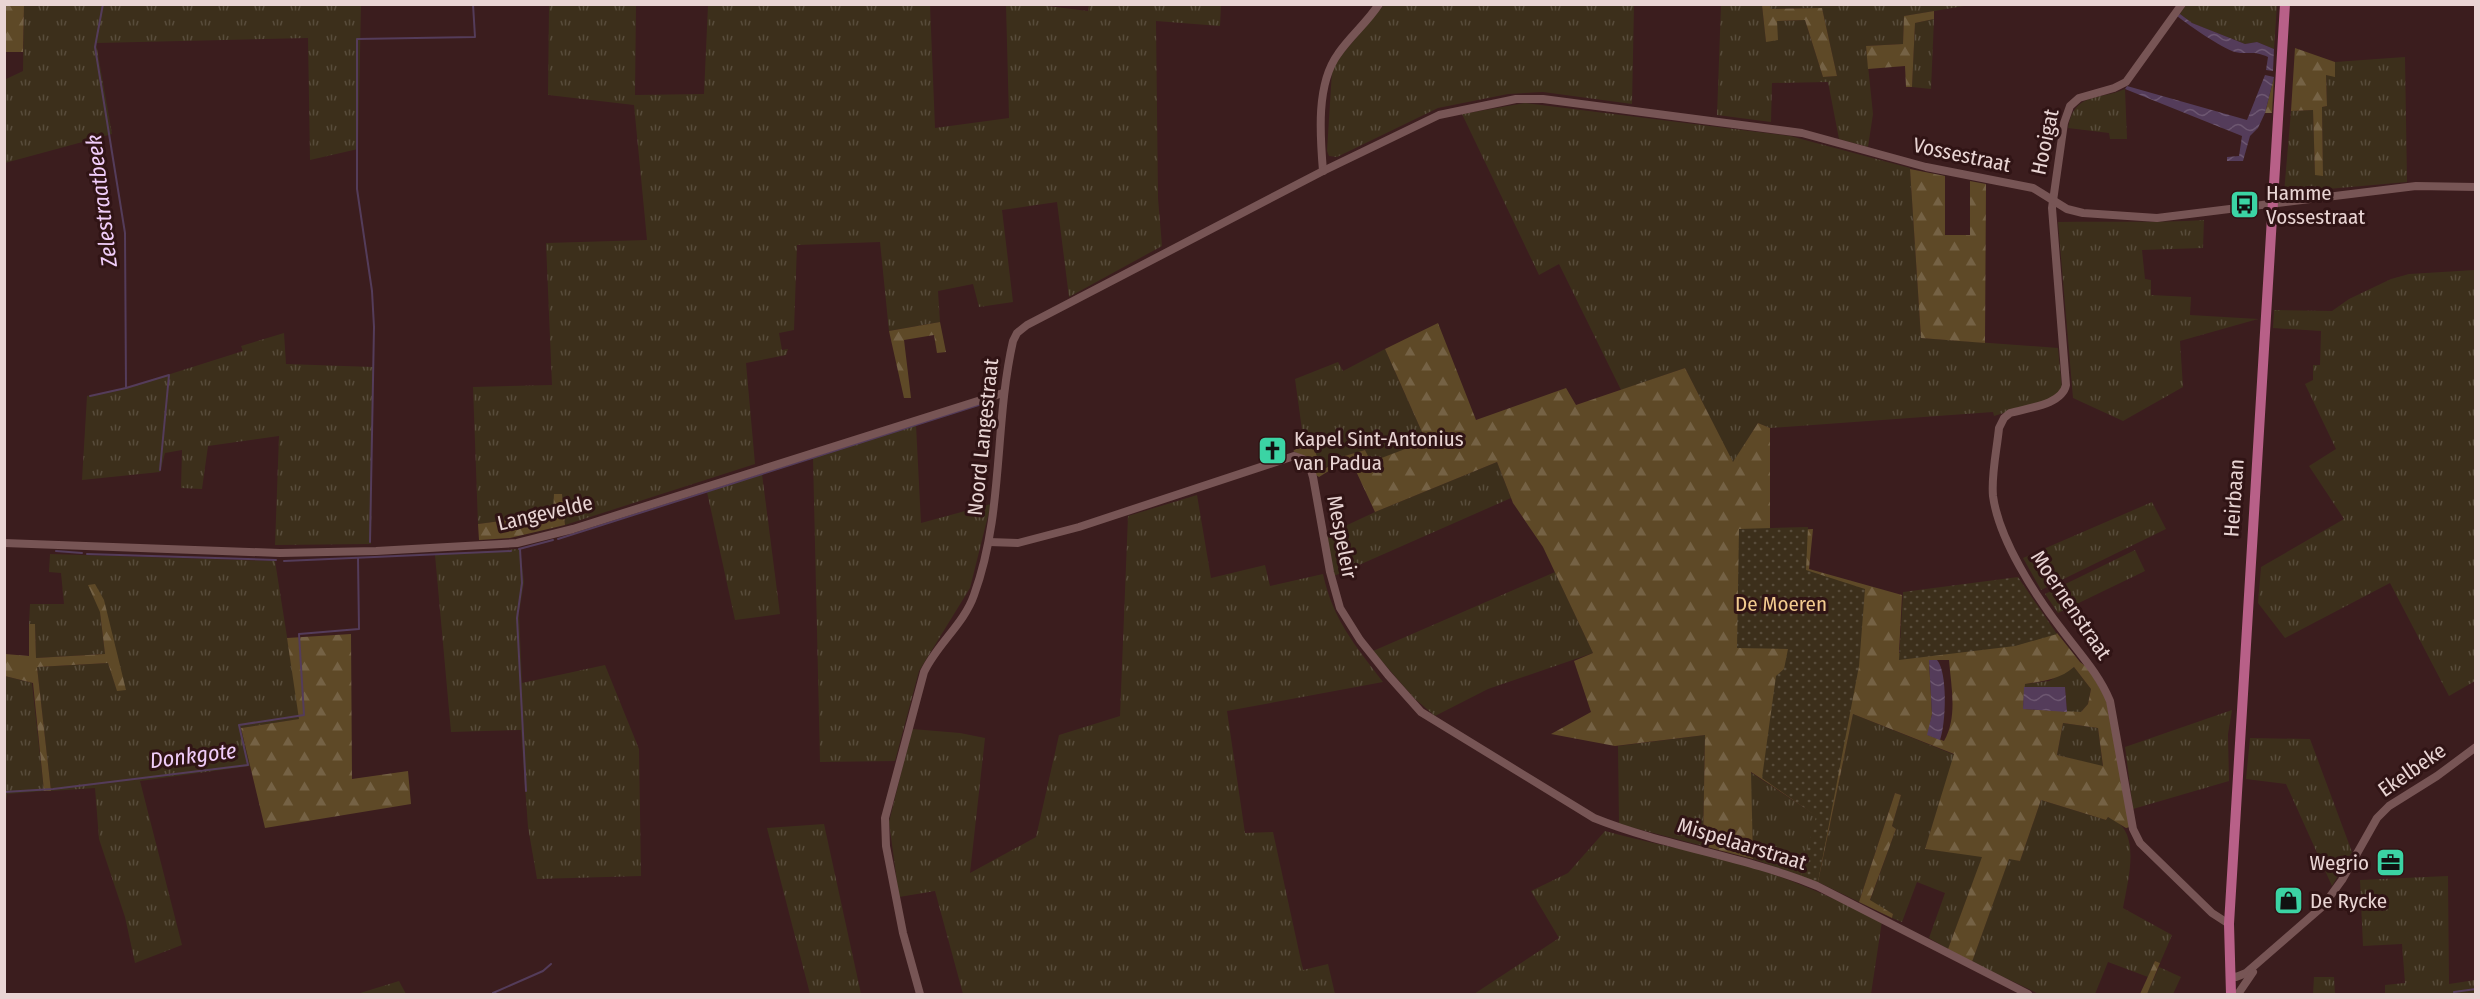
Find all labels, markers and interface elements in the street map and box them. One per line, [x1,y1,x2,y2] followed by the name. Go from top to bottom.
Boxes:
[2025,107,2065,177] street label: Hooigat
[1911,132,2013,178] street label: Vossestraat
[80,133,123,270] water label: Zelestraatbeek
[2266,180,2365,230] place label: Hamme Vossestraat
[2229,189,2261,221] bus stop icon: Hamme Vossestraat
[962,357,1004,517] street label: Noord Langestraat
[1294,426,1464,476] place label: Kapel Sint-Antonius van Padua
[1257,435,1289,467] church icon: Kapel Sint-Antonius van Padua
[2218,458,2250,538] street label: Heirbaan
[495,489,595,537] street label: Langevelde
[1321,493,1363,581] street label: Mespeleir
[2025,545,2117,665] street label: Moernenstraat
[1735,591,1827,617] park label: De Moeren
[148,737,238,774] water label: Donkgote
[2373,737,2451,803] street label: Ekelbeke
[1674,812,1810,876] street label: Mispelaarstraat
[2374,847,2406,879] office icon: Wegrio
[2310,850,2369,876] place label: Wegrio
[2273,885,2305,917] shop icon: De Rycke
[2310,888,2387,914] place label: De Rycke

